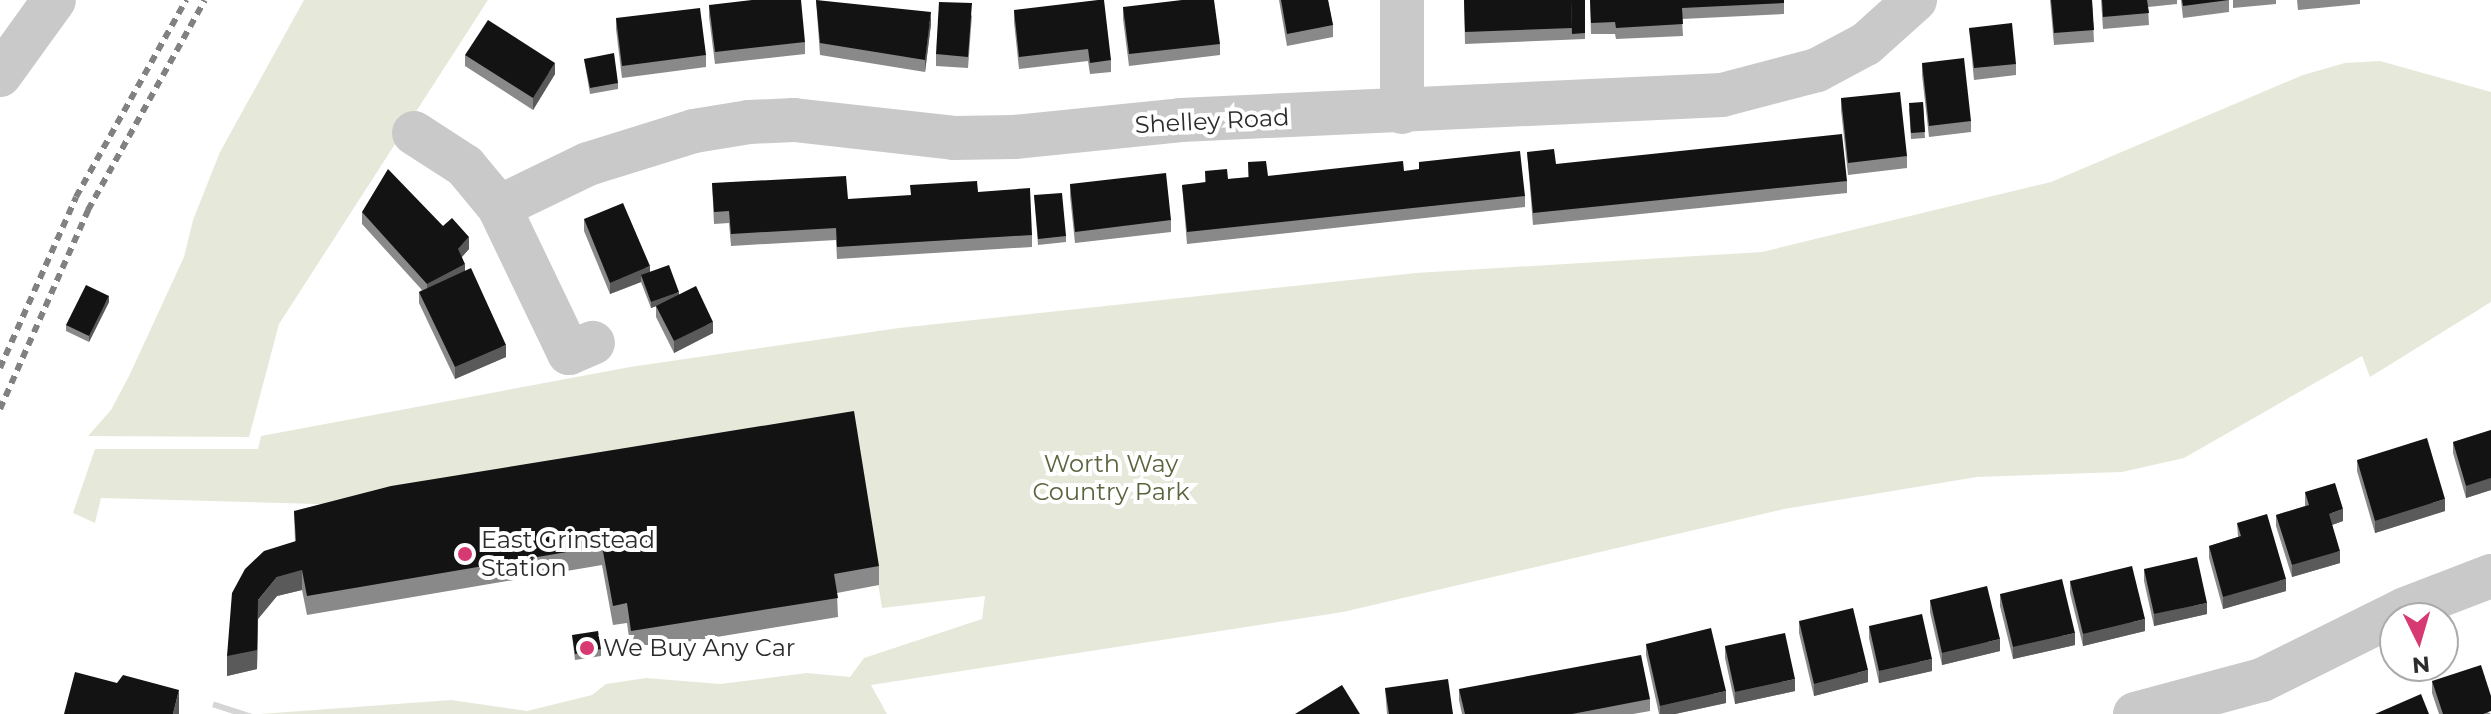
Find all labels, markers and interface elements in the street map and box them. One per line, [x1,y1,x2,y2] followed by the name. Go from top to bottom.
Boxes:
[1134,103,1290,139] street label: Shelley Road
[1032,450,1190,506] park label: Worth Way Country Park
[481,526,655,582] place label: East Grinstead Station
[456,545,474,563] marker: East Grinstead Station
[2379,602,2459,682] north arrow
[603,634,795,662] place label: We Buy Any Car
[578,639,596,657] marker: We Buy Any Car
[2411,650,2431,679] text: N

